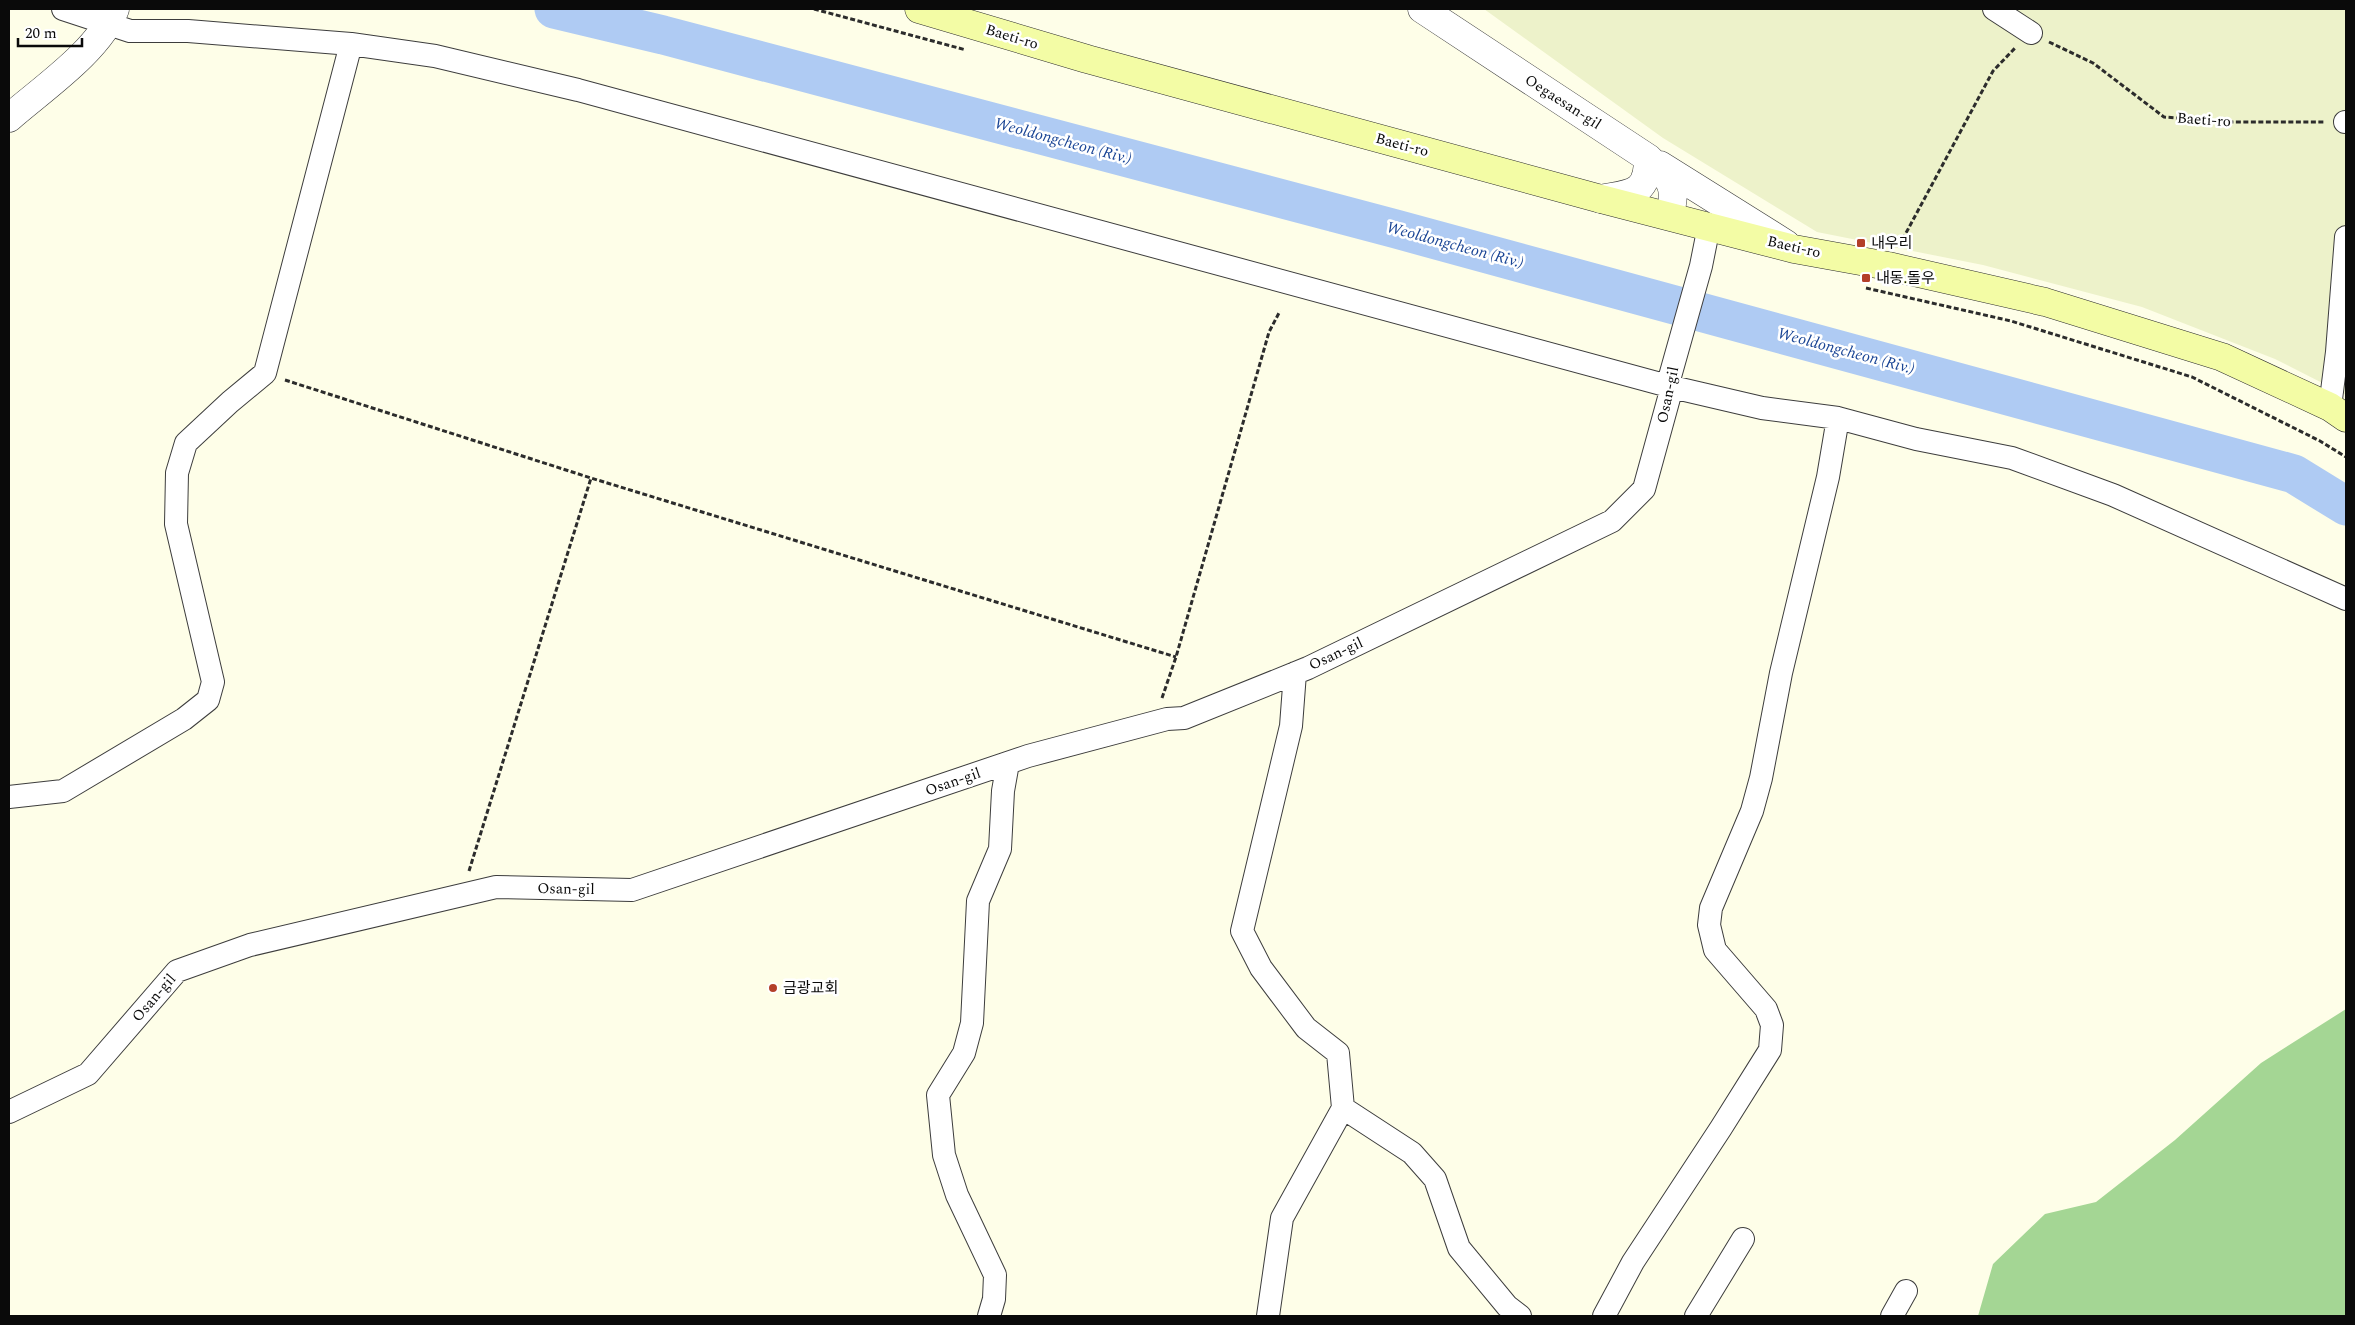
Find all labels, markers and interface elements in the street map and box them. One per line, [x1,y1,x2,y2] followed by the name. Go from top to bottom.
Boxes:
[18,15,81,47] scale bar
[983,18,1041,56] street label: Baeti-ro
[25,22,57,45] text: 20 m
[1520,69,1606,135] street label: Oegaesan-gil
[2176,107,2232,133] street label: Baeti-ro
[992,111,1134,171] water label: Weoldongcheon (Riv.)
[1373,127,1431,163] street label: Baeti-ro
[1384,215,1526,275] water label: Weoldongcheon (Riv.)
[1765,230,1823,264] street label: Baeti-ro
[1871,232,1912,255] place label: 내우리
[1855,237,1867,249] marker: 내우리
[1876,267,1935,290] place label: 내동.돌우
[1860,272,1872,284] marker: 내동.돌우
[1775,321,1917,381] water label: Weoldongcheon (Riv.)
[1651,364,1685,426] street label: Osan-gil
[1305,631,1367,677] street label: Osan-gil
[922,762,984,802] street label: Osan-gil
[537,877,595,901] street label: Osan-gil
[126,969,182,1027] street label: Osan-gil
[783,977,838,1000] place label: 금광교회
[767,982,779,994] marker: 금광교회

